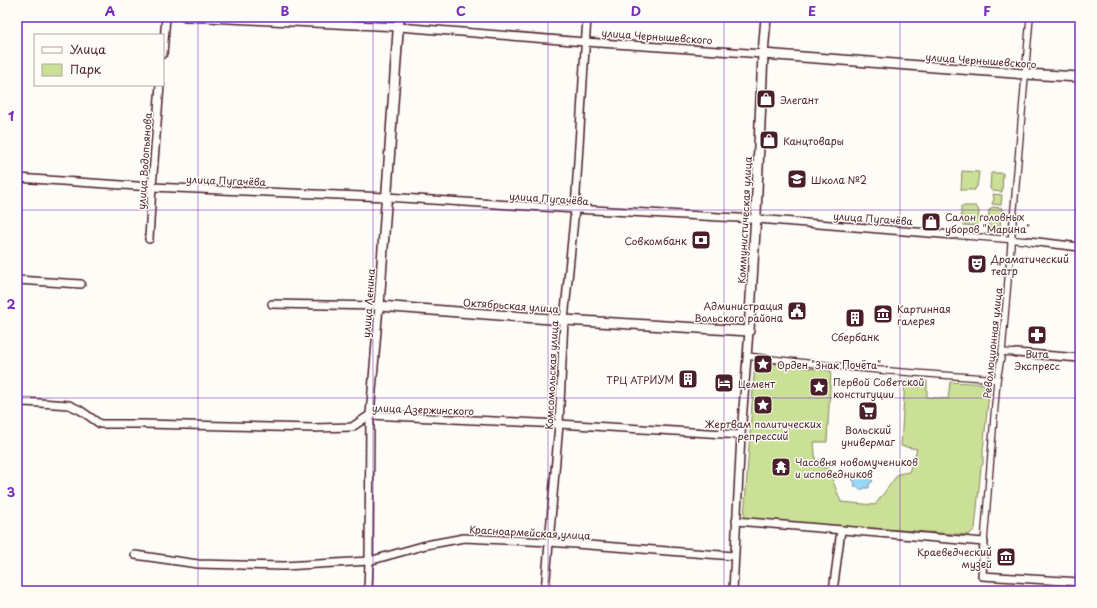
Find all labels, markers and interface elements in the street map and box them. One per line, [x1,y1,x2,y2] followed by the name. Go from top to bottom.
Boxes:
[105,1,115,20] text: A
[281,1,290,20] text: B
[456,1,466,20] text: C
[631,1,641,20] text: D
[808,1,816,20] text: E
[983,1,991,20] text: F
[601,25,713,47] street label: улица Чернышевского
[34,34,164,86] legend
[70,40,106,58] text: Улица
[925,49,1037,71] street label: улица Чернышевского
[70,60,102,78] text: Парк
[755,88,777,110] shop icon: Элегант
[780,92,819,107] place label: Элегант
[8,106,14,125] text: 1
[133,111,155,210] street label: улица Водопьянова
[758,129,780,151] shop icon: Канцтовары
[783,133,844,148] place label: Канцтовары
[733,155,756,284] street label: Коммунистическая улица
[786,168,808,190] school or university icon: Школа №2
[186,171,267,190] street label: улица Пугачёва
[811,172,867,187] place label: Школа №2
[509,188,590,209] street label: улица Пугачёва
[833,208,914,229] street label: улица Пугачёва
[945,209,1030,237] place label: Салон головных уборов "Марина"
[920,211,942,233] shop icon: Салон головных уборов "Марина"
[690,229,712,251] bank icon: Совкомбанк
[625,233,687,248] place label: Совкомбанк
[990,251,1069,278] place label: Драматический театр
[966,253,988,275] theatre icon: Драматический театр
[358,267,378,338] street label: улица Ленина
[979,286,1005,399] street label: Революционная улица
[6,294,16,313] text: 2
[463,294,560,316] street label: Октябрьская улица
[694,298,784,325] place label: Администрация Вольского района
[786,300,808,322] public building icon: Администрация Вольского района
[897,301,951,328] place label: Картинная галерея
[872,303,894,325] museum icon: Картинная галерея
[844,307,866,329] building icon: Сбербанк
[541,319,561,430] street label: Комсомольская улица
[1026,324,1048,346] pharmacy icon: Вита Экспресс
[831,329,879,344] place label: Сбербанк
[1014,346,1060,373] place label: Вита Экспресс
[752,353,774,375] place icon: Орден "Знак Почёта"
[777,357,881,372] place label: Орден "Знак Почёта"
[677,368,699,390] building icon: ТРЦ АТРИУМ
[606,372,674,387] place label: ТРЦ АТРИУМ
[713,372,735,394] hotel icon: Цемент
[833,374,924,401] place label: Первой Советской конституции
[738,376,775,391] place label: Цемент
[808,376,830,398] place icon: Первой Советской конституции
[752,394,774,416] place icon: Жертвам политических репрессий
[372,400,475,418] street label: улица Дзержинского
[857,400,879,422] supermarket icon: Вольский универмаг
[705,416,822,443] place label: Жертвам политических репрессий
[841,422,896,450] place label: Вольский универмаг
[795,454,918,481] place label: Часовня новомучеников и исповедников
[770,456,792,478] temple icon: Часовня новомучеников и исповедников
[7,482,16,501] text: 3
[469,521,592,543] street label: Красноармейская улица
[917,544,992,572] place label: Краеведческий музей
[995,546,1017,568] museum icon: Краеведческий музей

